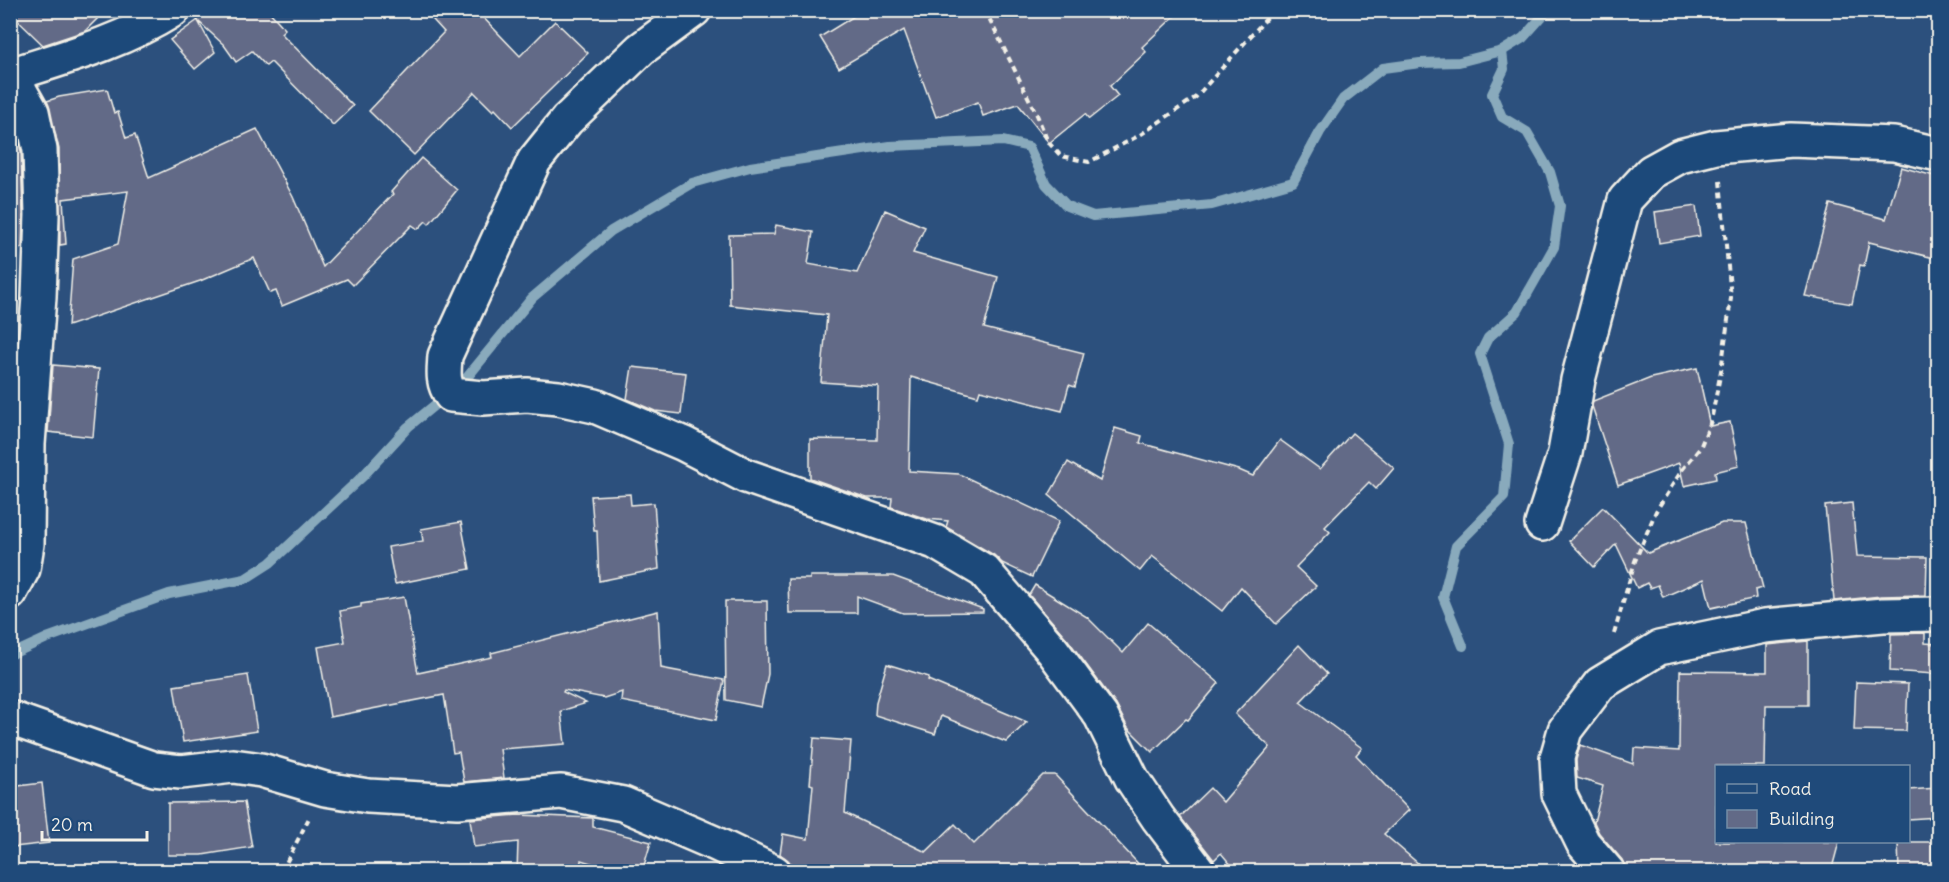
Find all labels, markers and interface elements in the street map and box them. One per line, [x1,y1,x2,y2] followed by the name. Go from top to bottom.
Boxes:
[1715,765,1910,843] legend
[1769,777,1812,800] text: Road
[42,804,147,842] scale bar
[1769,807,1834,830] text: Building
[51,813,93,836] text: 20 m

